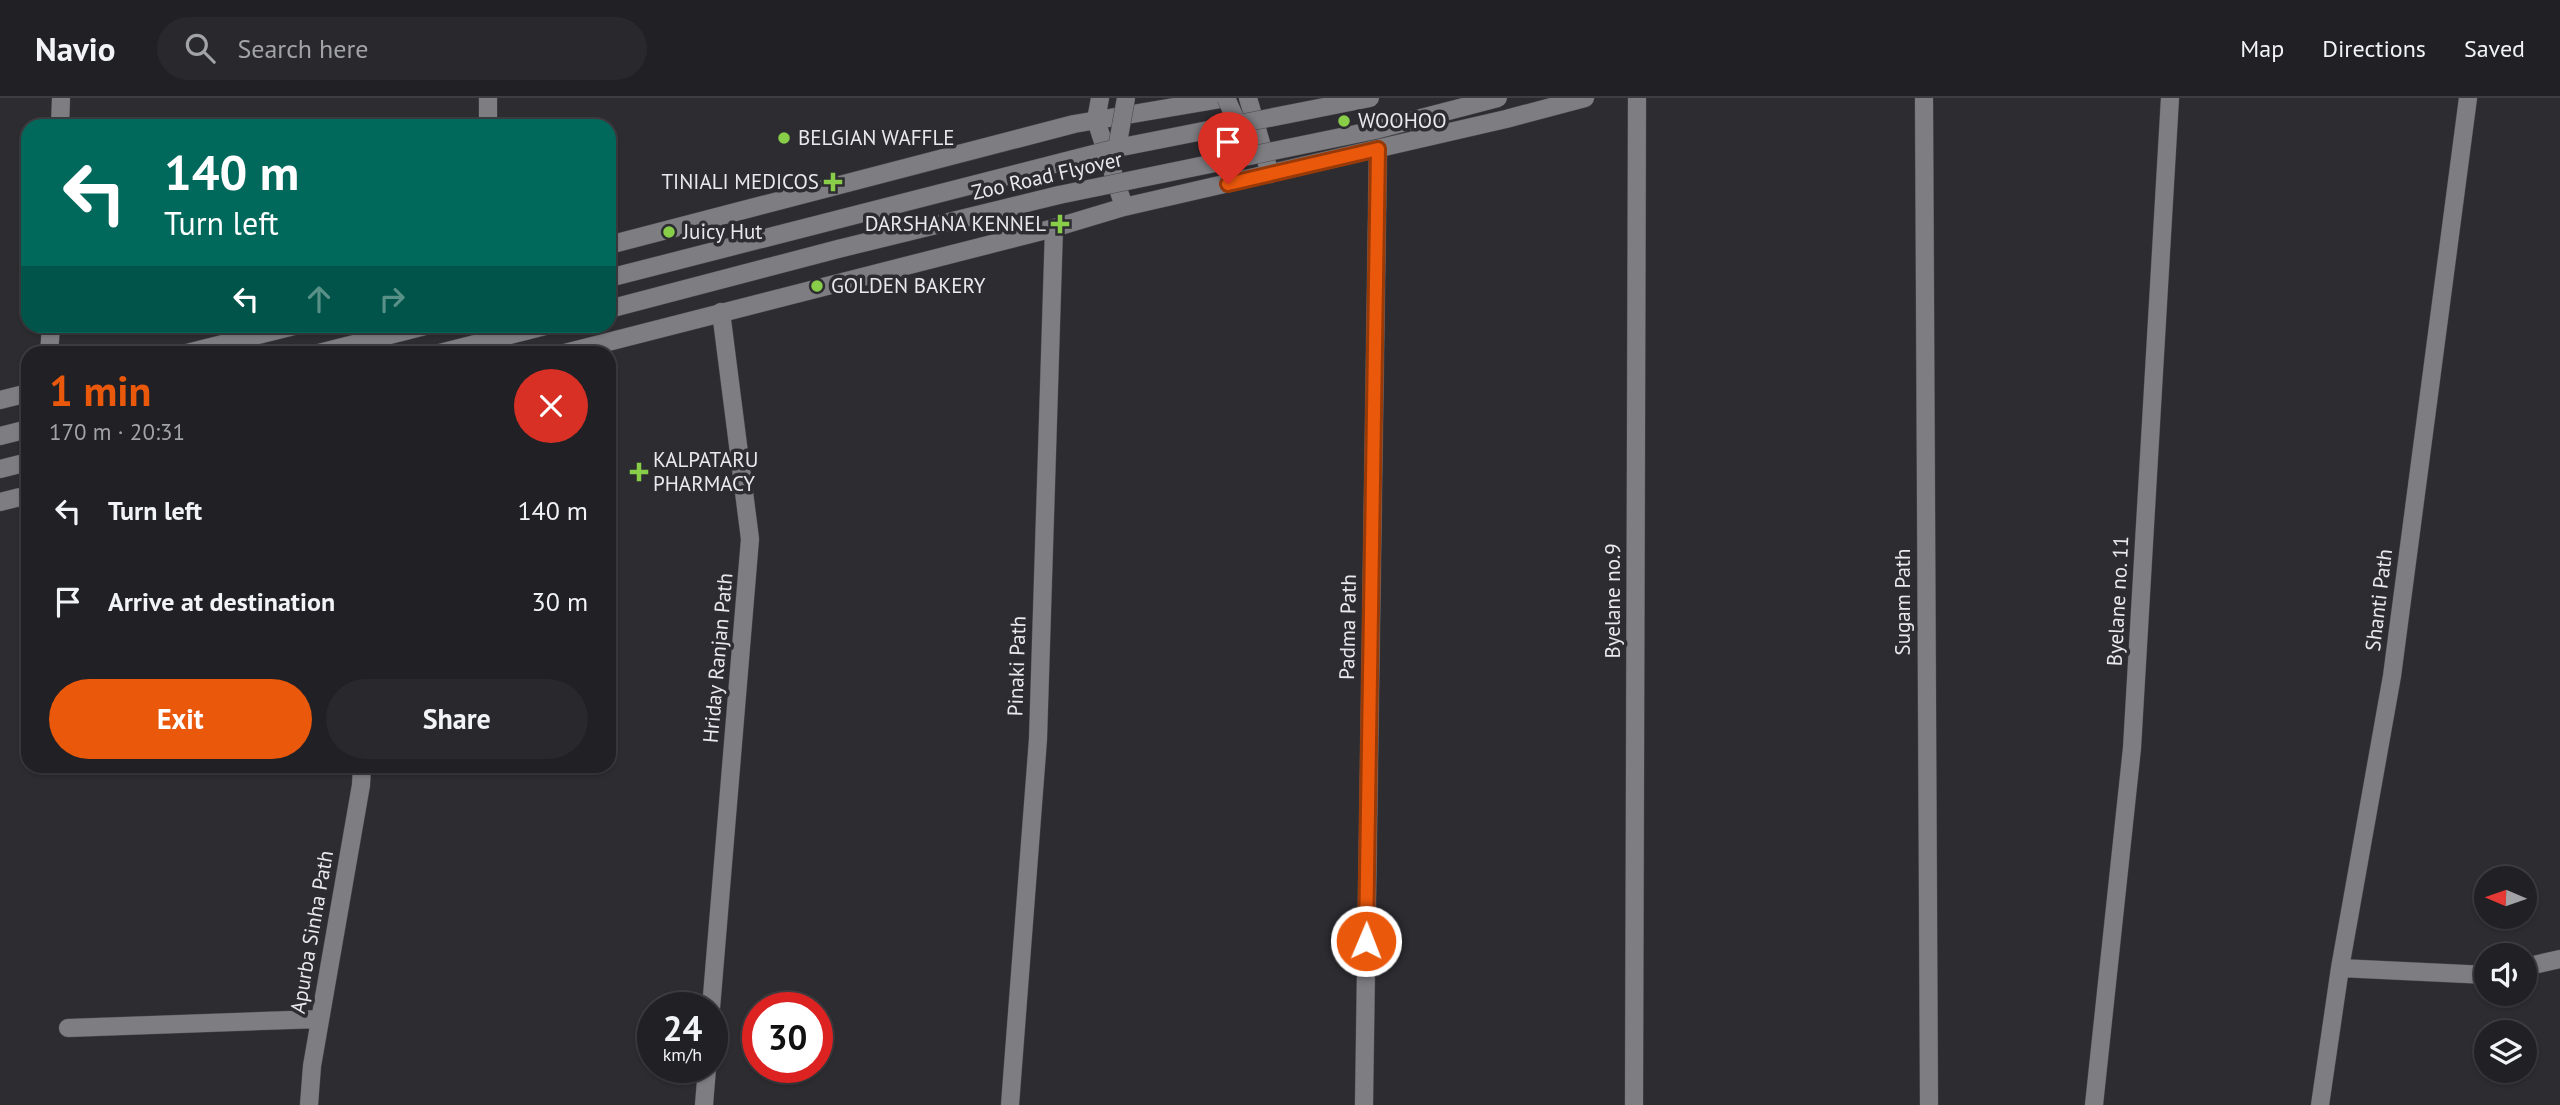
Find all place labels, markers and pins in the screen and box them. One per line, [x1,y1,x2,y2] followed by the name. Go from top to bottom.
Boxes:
[1358,107,1447,134] place label: WOOHOO
[1198,112,1258,184] pin
[1336,113,1352,129] marker: WOOHOO
[798,124,955,151] place label: BELGIAN WAFFLE
[776,130,792,146] marker: BELGIAN WAFFLE
[661,168,819,195] place label: TINIALI MEDICOS
[825,174,841,190] marker: TINIALI MEDICOS
[865,210,1046,237] place label: DARSHANA KENNEL
[1052,216,1068,232] marker: DARSHANA KENNEL
[682,218,762,245] place label: Juicy Hut
[661,224,677,240] marker: Juicy Hut
[831,272,986,299] place label: GOLDEN BAKERY
[809,278,825,294] marker: GOLDEN BAKERY
[653,446,758,497] place label: KALPATARU PHARMACY
[631,464,647,480] marker: KALPATARU PHARMACY

